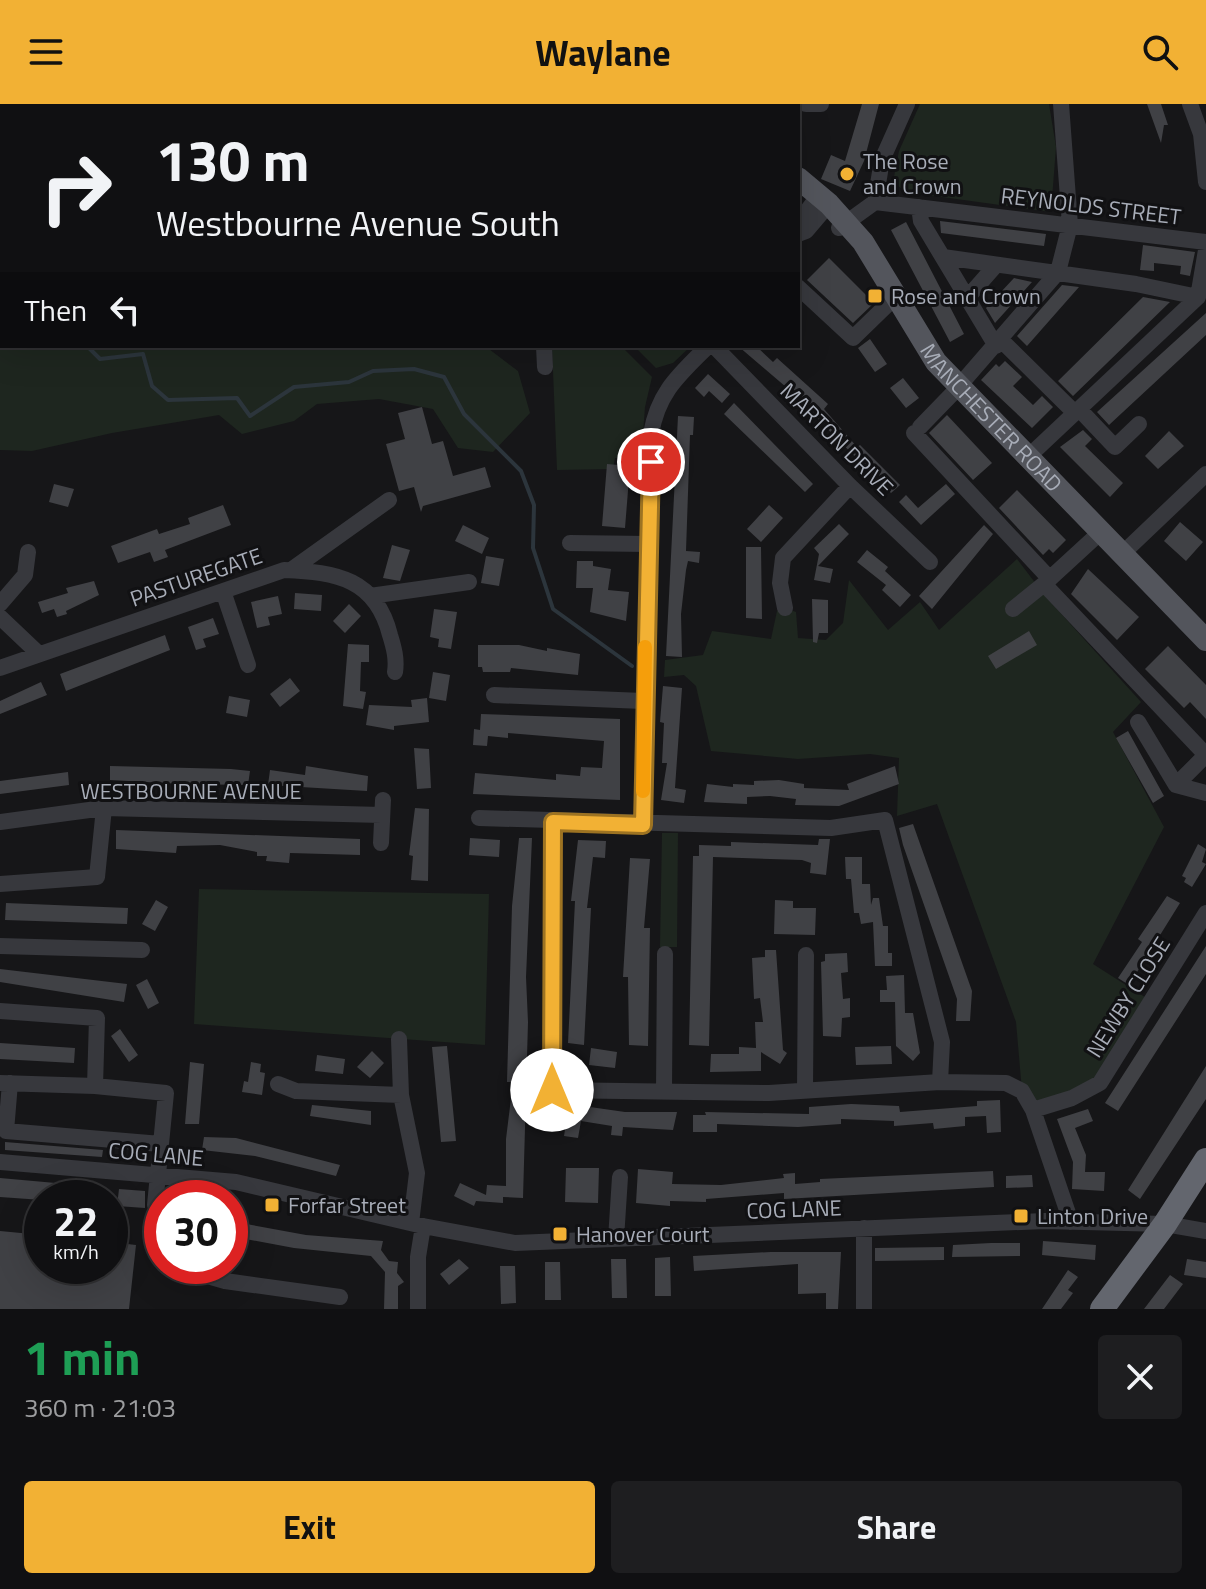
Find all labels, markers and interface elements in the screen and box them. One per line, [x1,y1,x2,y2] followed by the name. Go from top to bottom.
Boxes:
[535,25,671,80] text: Waylane
[24,30,68,74] icon: menu
[1138,30,1182,74] icon: search
[156,118,309,203] text: 130 m
[24,136,128,240] icon: right
[863,144,962,203] place label: The Rose and Crown
[838,165,856,183] marker: The Rose and Crown
[999,178,1184,234] street label: REYNOLDS STREET
[156,195,560,250] text: Westbourne Avenue South
[891,279,1041,313] place label: Rose and Crown
[24,287,87,333] text: Then
[866,287,884,305] marker: Rose and Crown
[103,288,147,332] icon: left
[911,337,1070,500] street label: MANCHESTER ROAD
[773,375,901,503] street label: MARTON DRIVE
[617,428,685,496] pin
[629,440,673,484] icon: arrive
[125,538,267,616] street label: PASTUREGATE
[80,774,302,808] street label: WESTBOURNE AVENUE
[1077,930,1179,1064] street label: NEWBY CLOSE
[510,1048,594,1132] position arrow
[107,1133,205,1175] street label: COG LANE
[144,1180,248,1284] speed limit sign: 30
[288,1188,406,1222] place label: Forfar Street
[746,1190,842,1228] street label: COG LANE
[54,1191,98,1252] text: 22
[263,1196,281,1214] marker: Forfar Street
[1037,1199,1148,1233] place label: Linton Drive
[1012,1207,1030,1225] marker: Linton Drive
[576,1217,710,1251] place label: Hanover Court
[551,1225,569,1243] marker: Hanover Court
[53,1236,99,1267] text: km/h
[24,1321,141,1394] text: 1 min
[1098,1335,1182,1419] button: close
[24,1388,176,1427] text: 360 m · 21:03
[24,1481,595,1573] button: Exit
[611,1481,1182,1573] button: Share

